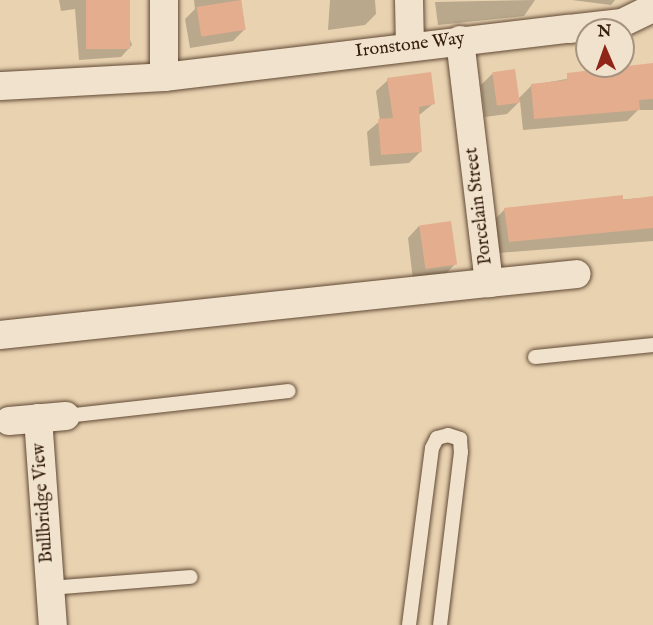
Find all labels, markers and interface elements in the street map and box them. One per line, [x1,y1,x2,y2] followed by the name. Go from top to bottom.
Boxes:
[575,18,635,78] north arrow
[597,22,612,42] text: N
[354,29,466,63] street label: Ironstone Way
[462,146,498,266] street label: Porcelain Street
[29,442,59,564] street label: Bullbridge View

